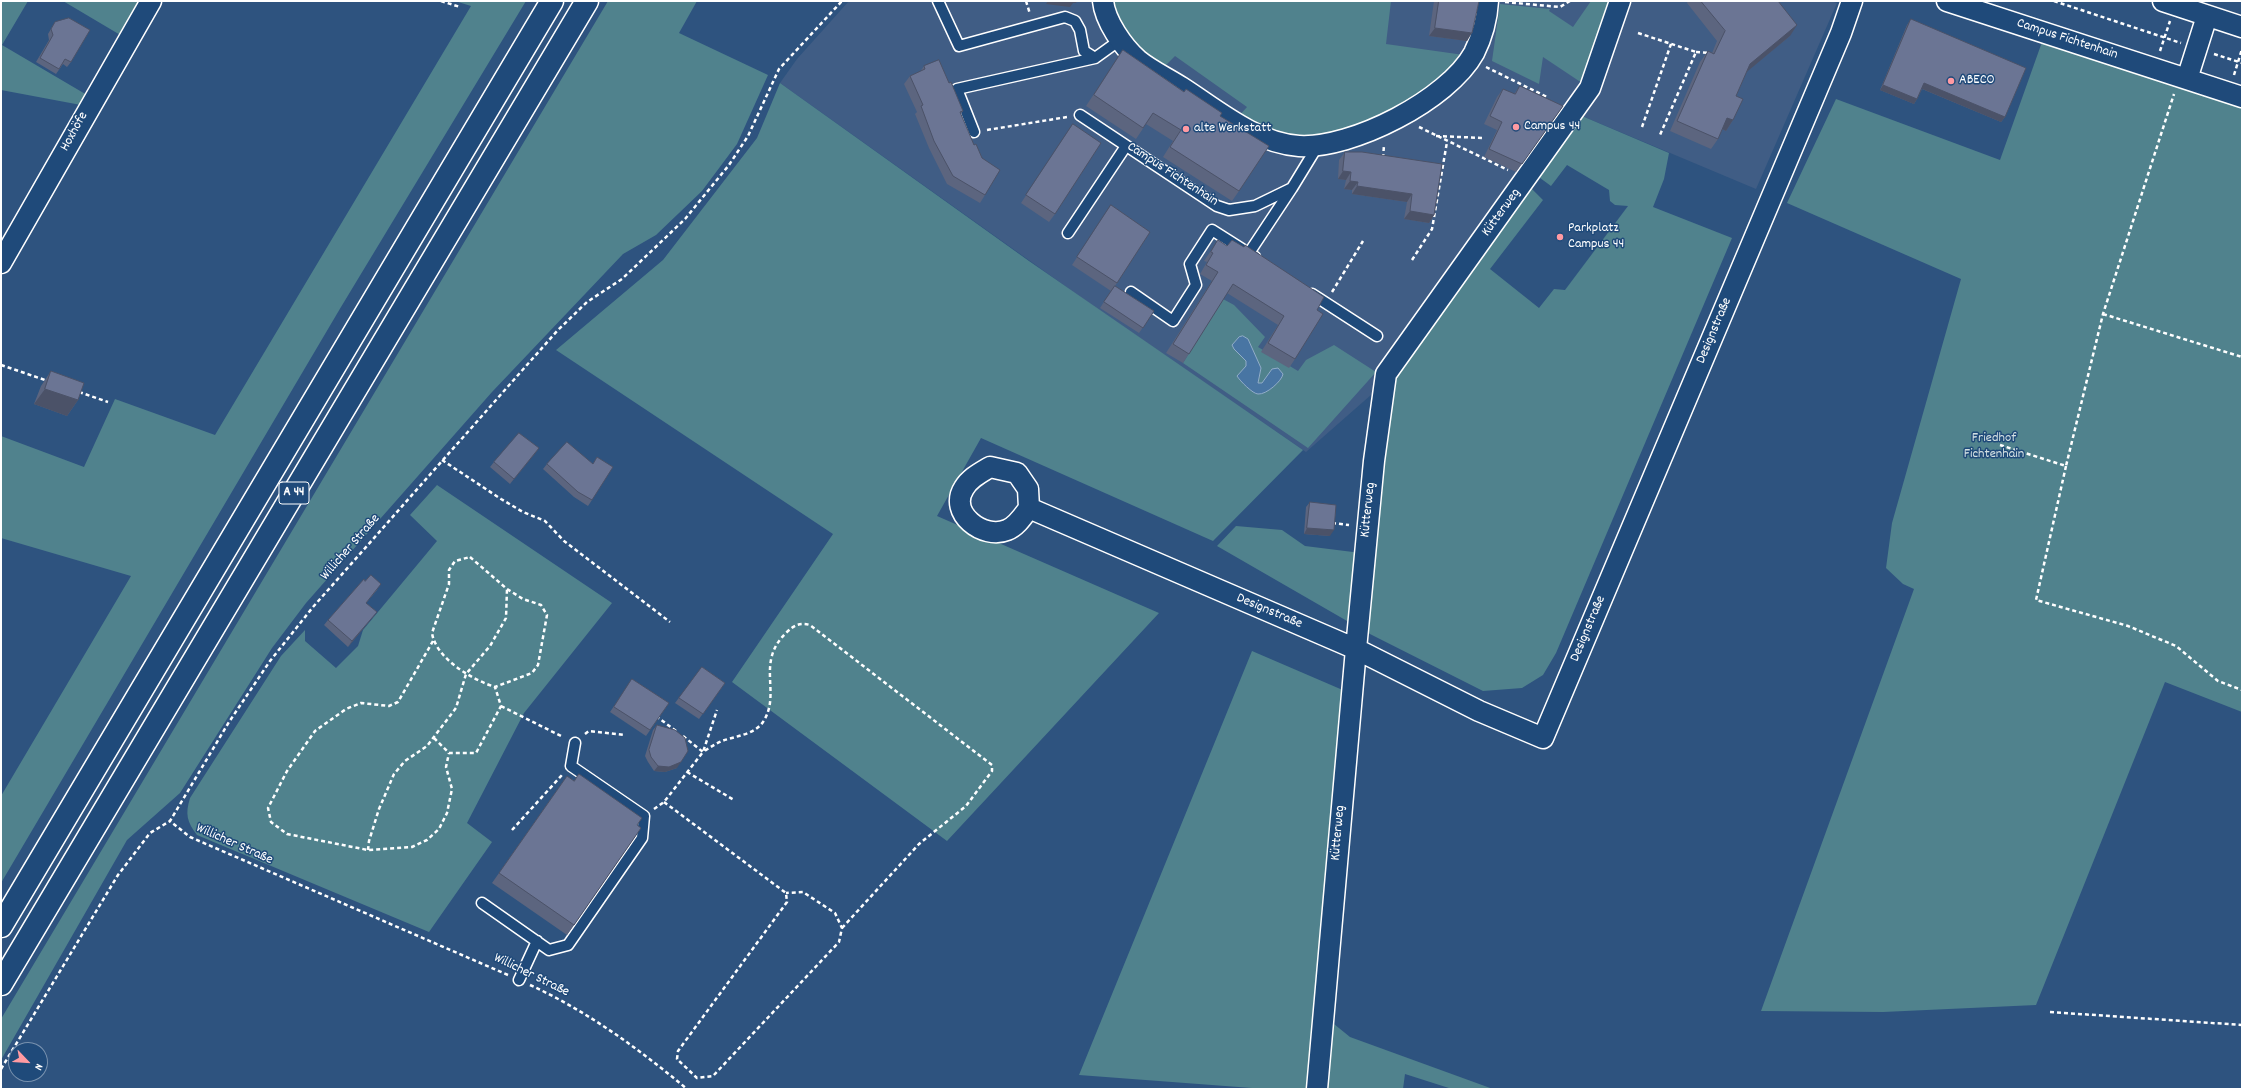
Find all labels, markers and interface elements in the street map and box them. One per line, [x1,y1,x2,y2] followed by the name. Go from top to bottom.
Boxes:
[2014,16,2120,64] street label: Campus Fichtenhain
[1959,73,1995,89] place label: ABECO
[1946,76,1956,86] marker: ABECO
[57,109,93,155] street label: Hoxhöfe
[1524,119,1580,135] place label: Campus 44
[1194,121,1272,137] place label: alte Werkstatt
[1511,122,1521,132] marker: Campus 44
[1181,124,1191,134] marker: alte Werkstatt
[1123,139,1221,211] street label: Campus Fichtenhain
[1479,186,1525,240] street label: Kütterweg
[1568,221,1624,254] place label: Parkplatz Campus 44
[1555,232,1565,242] marker: Parkplatz Campus 44
[1694,295,1736,367] street label: Designstraße
[1964,431,2024,464] park label: Friedhof Fichtenhain
[279,482,309,504] road number: A 44
[1358,482,1380,538] street label: Kütterweg
[318,511,384,585] street label: Willicher Straße
[1233,591,1305,633] street label: Designstraße
[1568,593,1610,665] street label: Designstraße
[1328,805,1350,861] street label: Kütterweg
[193,821,275,869] street label: Willicher Straße
[490,950,572,1002] street label: Willicher Straße
[8,1042,48,1082] north arrow
[30,1061,46,1072] text: N

